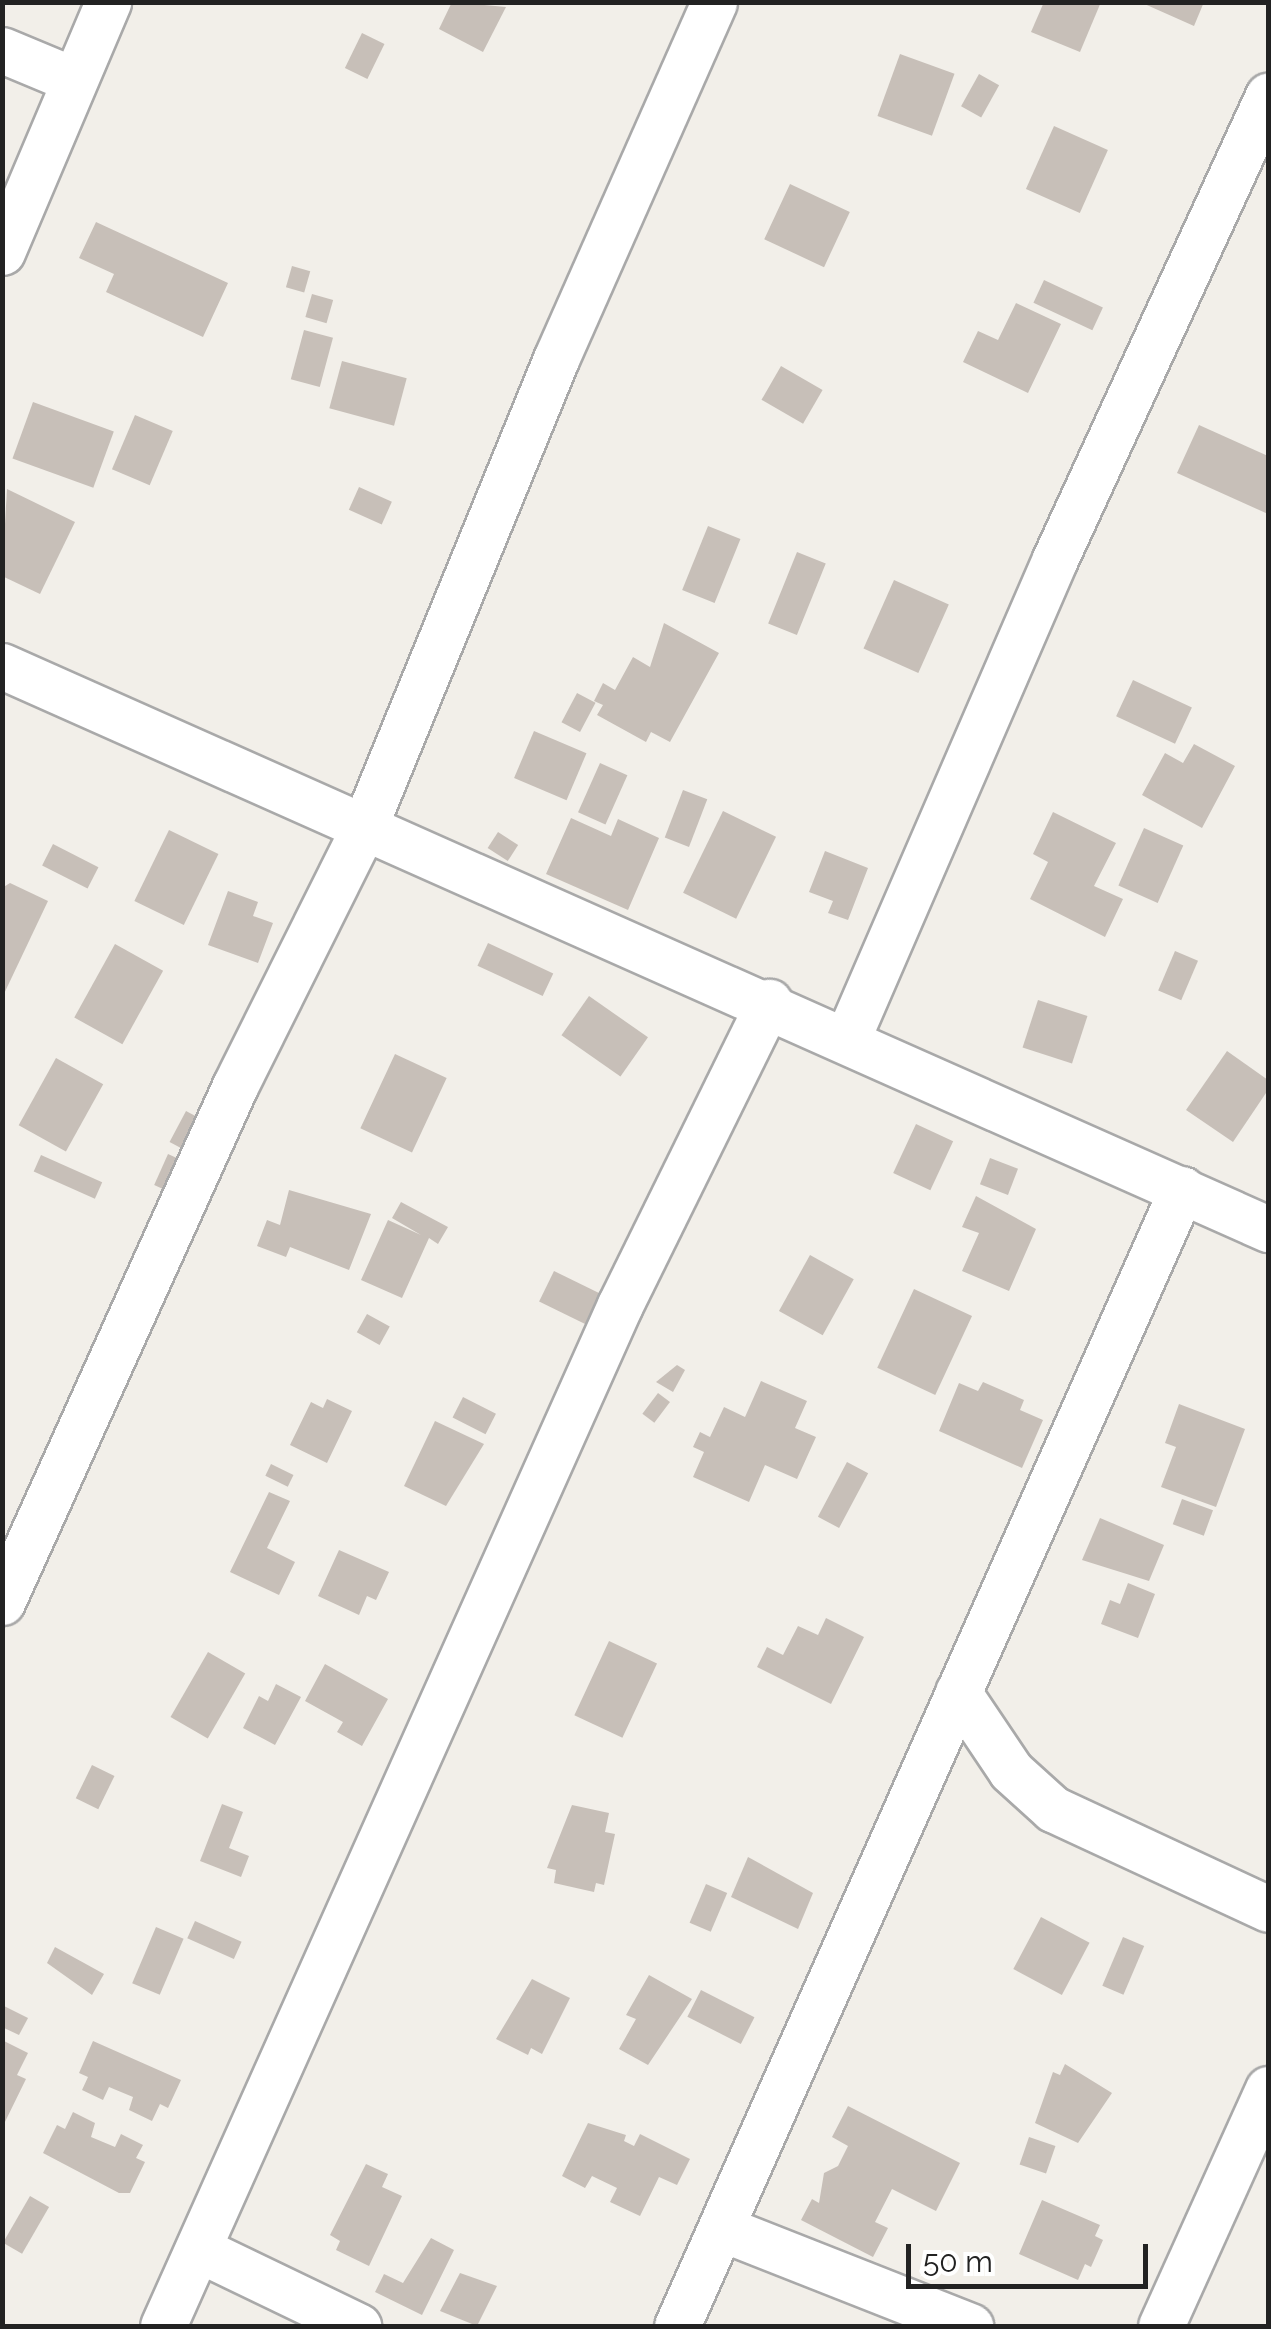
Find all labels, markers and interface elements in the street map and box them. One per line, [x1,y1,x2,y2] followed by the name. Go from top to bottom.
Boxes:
[911,2224,1154,2286] scale bar
[923,2244,993,2279] text: 50 m

